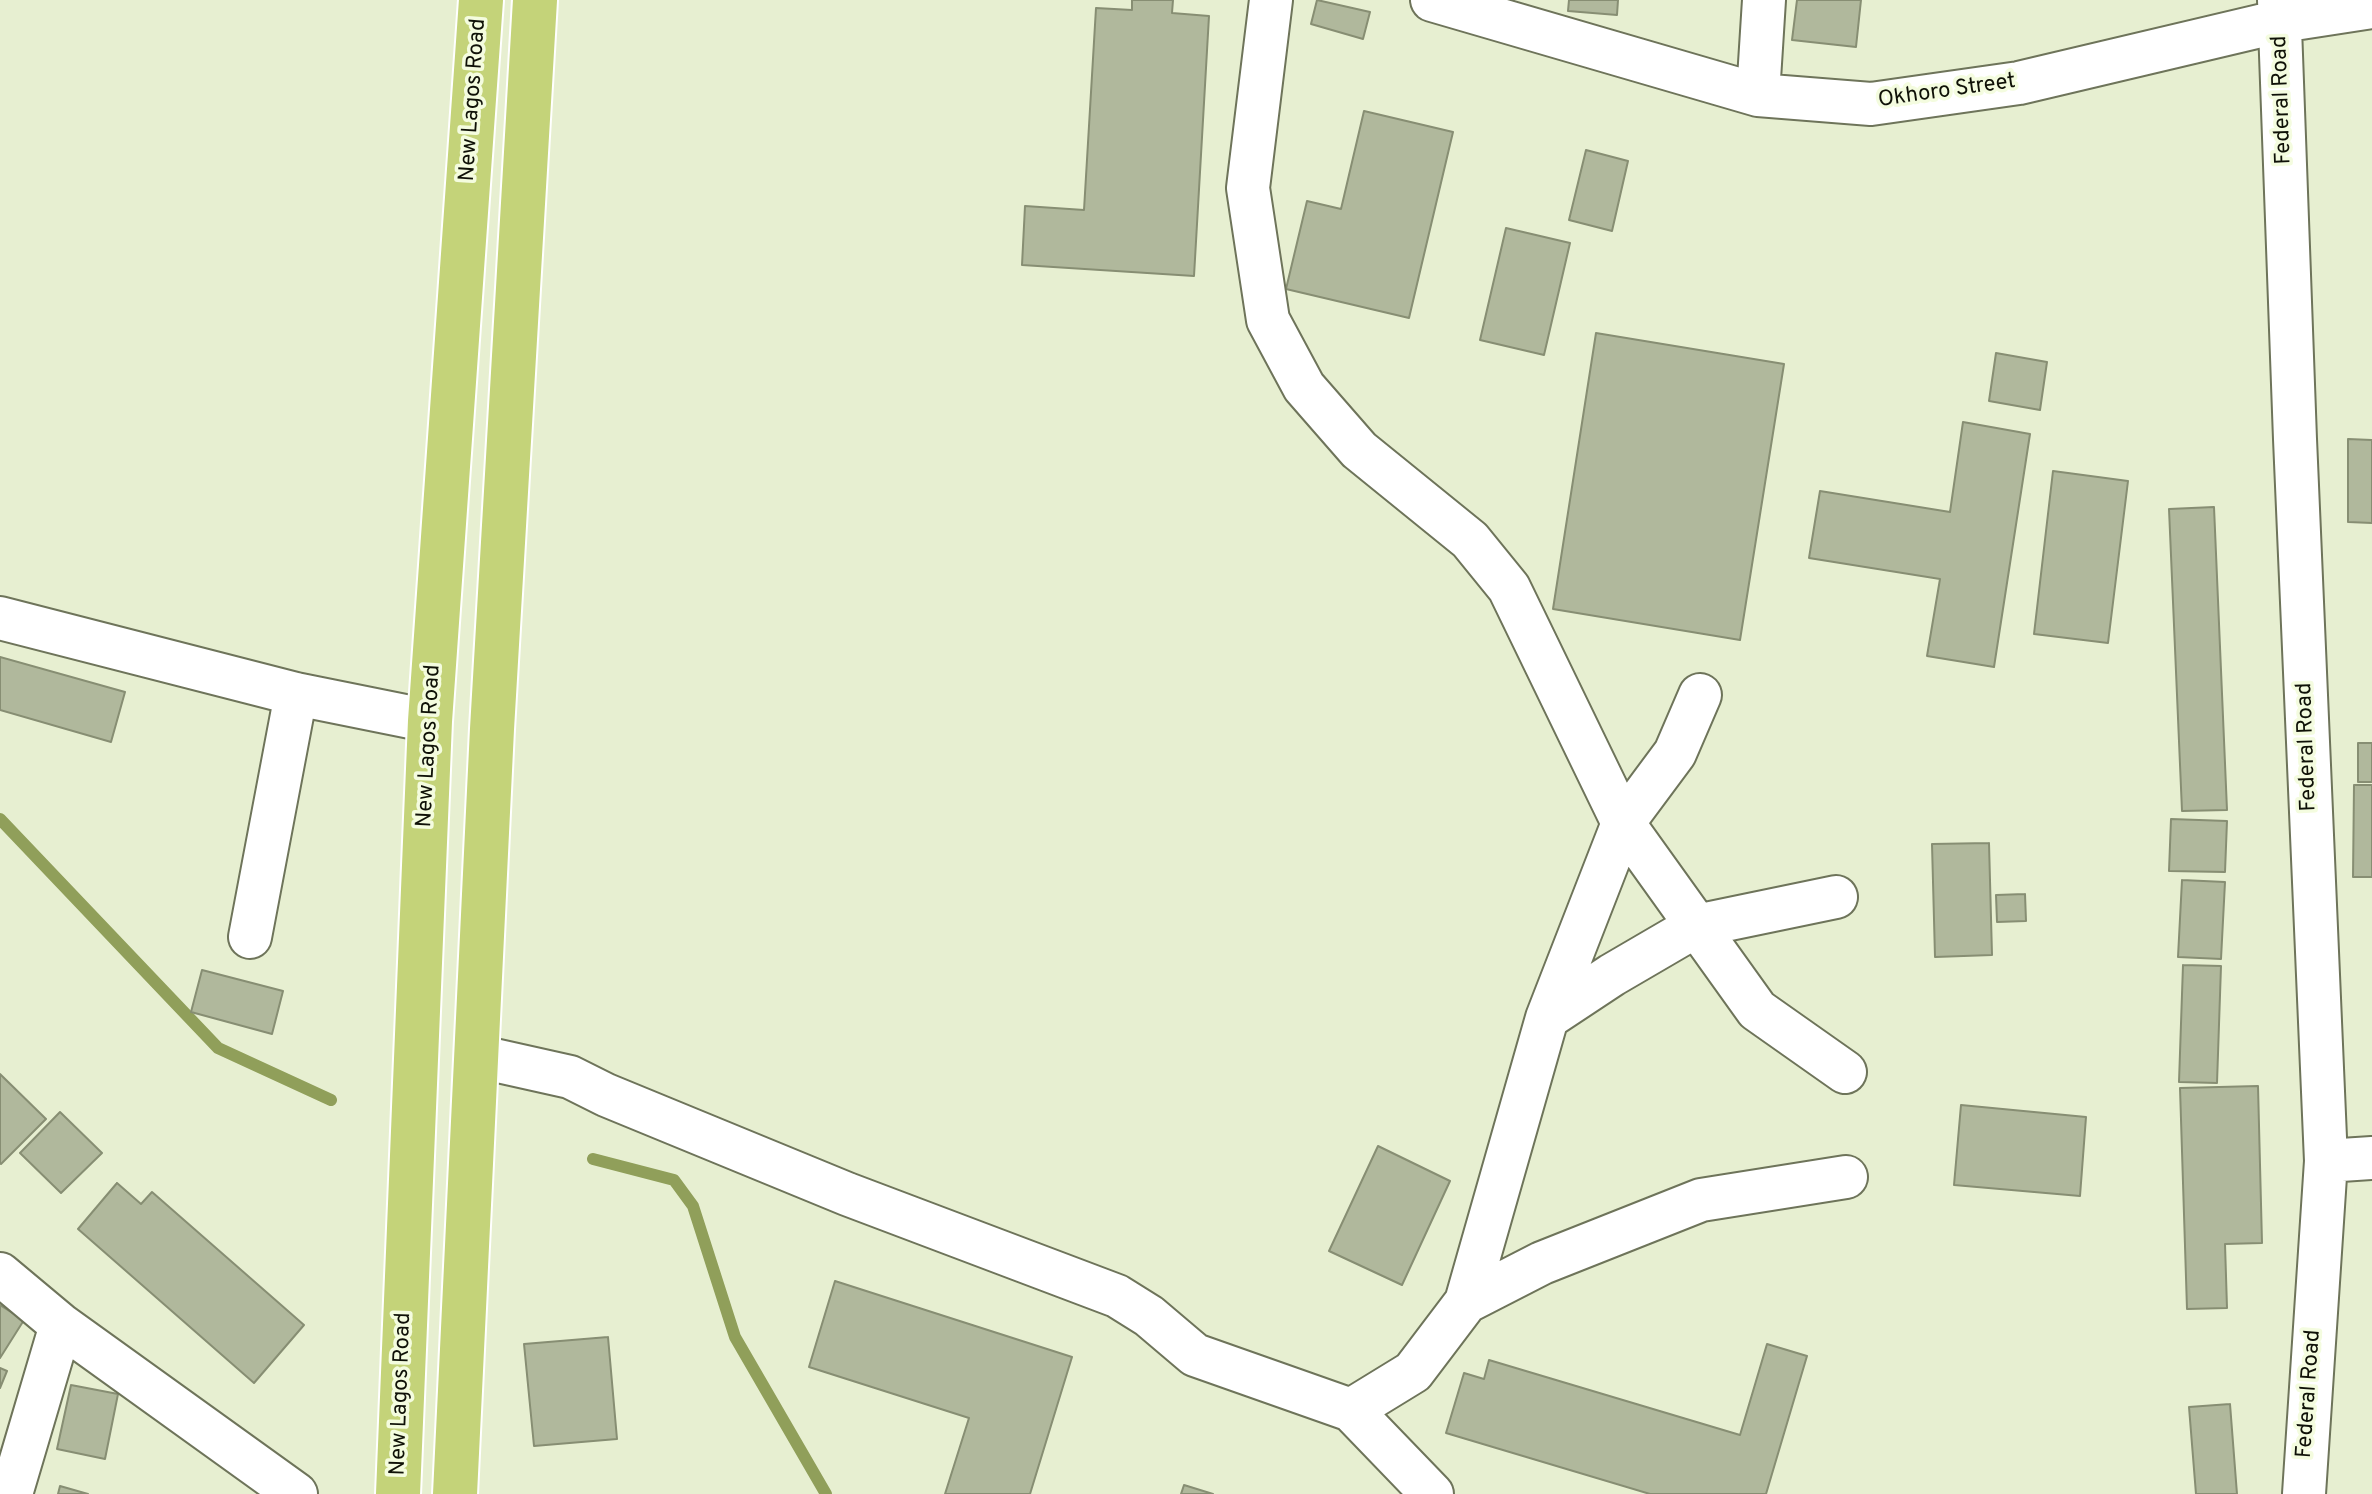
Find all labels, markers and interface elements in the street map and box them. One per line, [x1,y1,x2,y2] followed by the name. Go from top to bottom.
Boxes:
[455,18,493,182] street label: New Lagos Road
[2268,35,2298,165] street label: Federal Road
[1877,69,2017,115] street label: Okhoro Street
[413,664,447,828] street label: New Lagos Road
[2293,682,2323,812] street label: Federal Road
[386,1312,418,1476] street label: New Lagos Road
[2292,1329,2328,1459] street label: Federal Road

